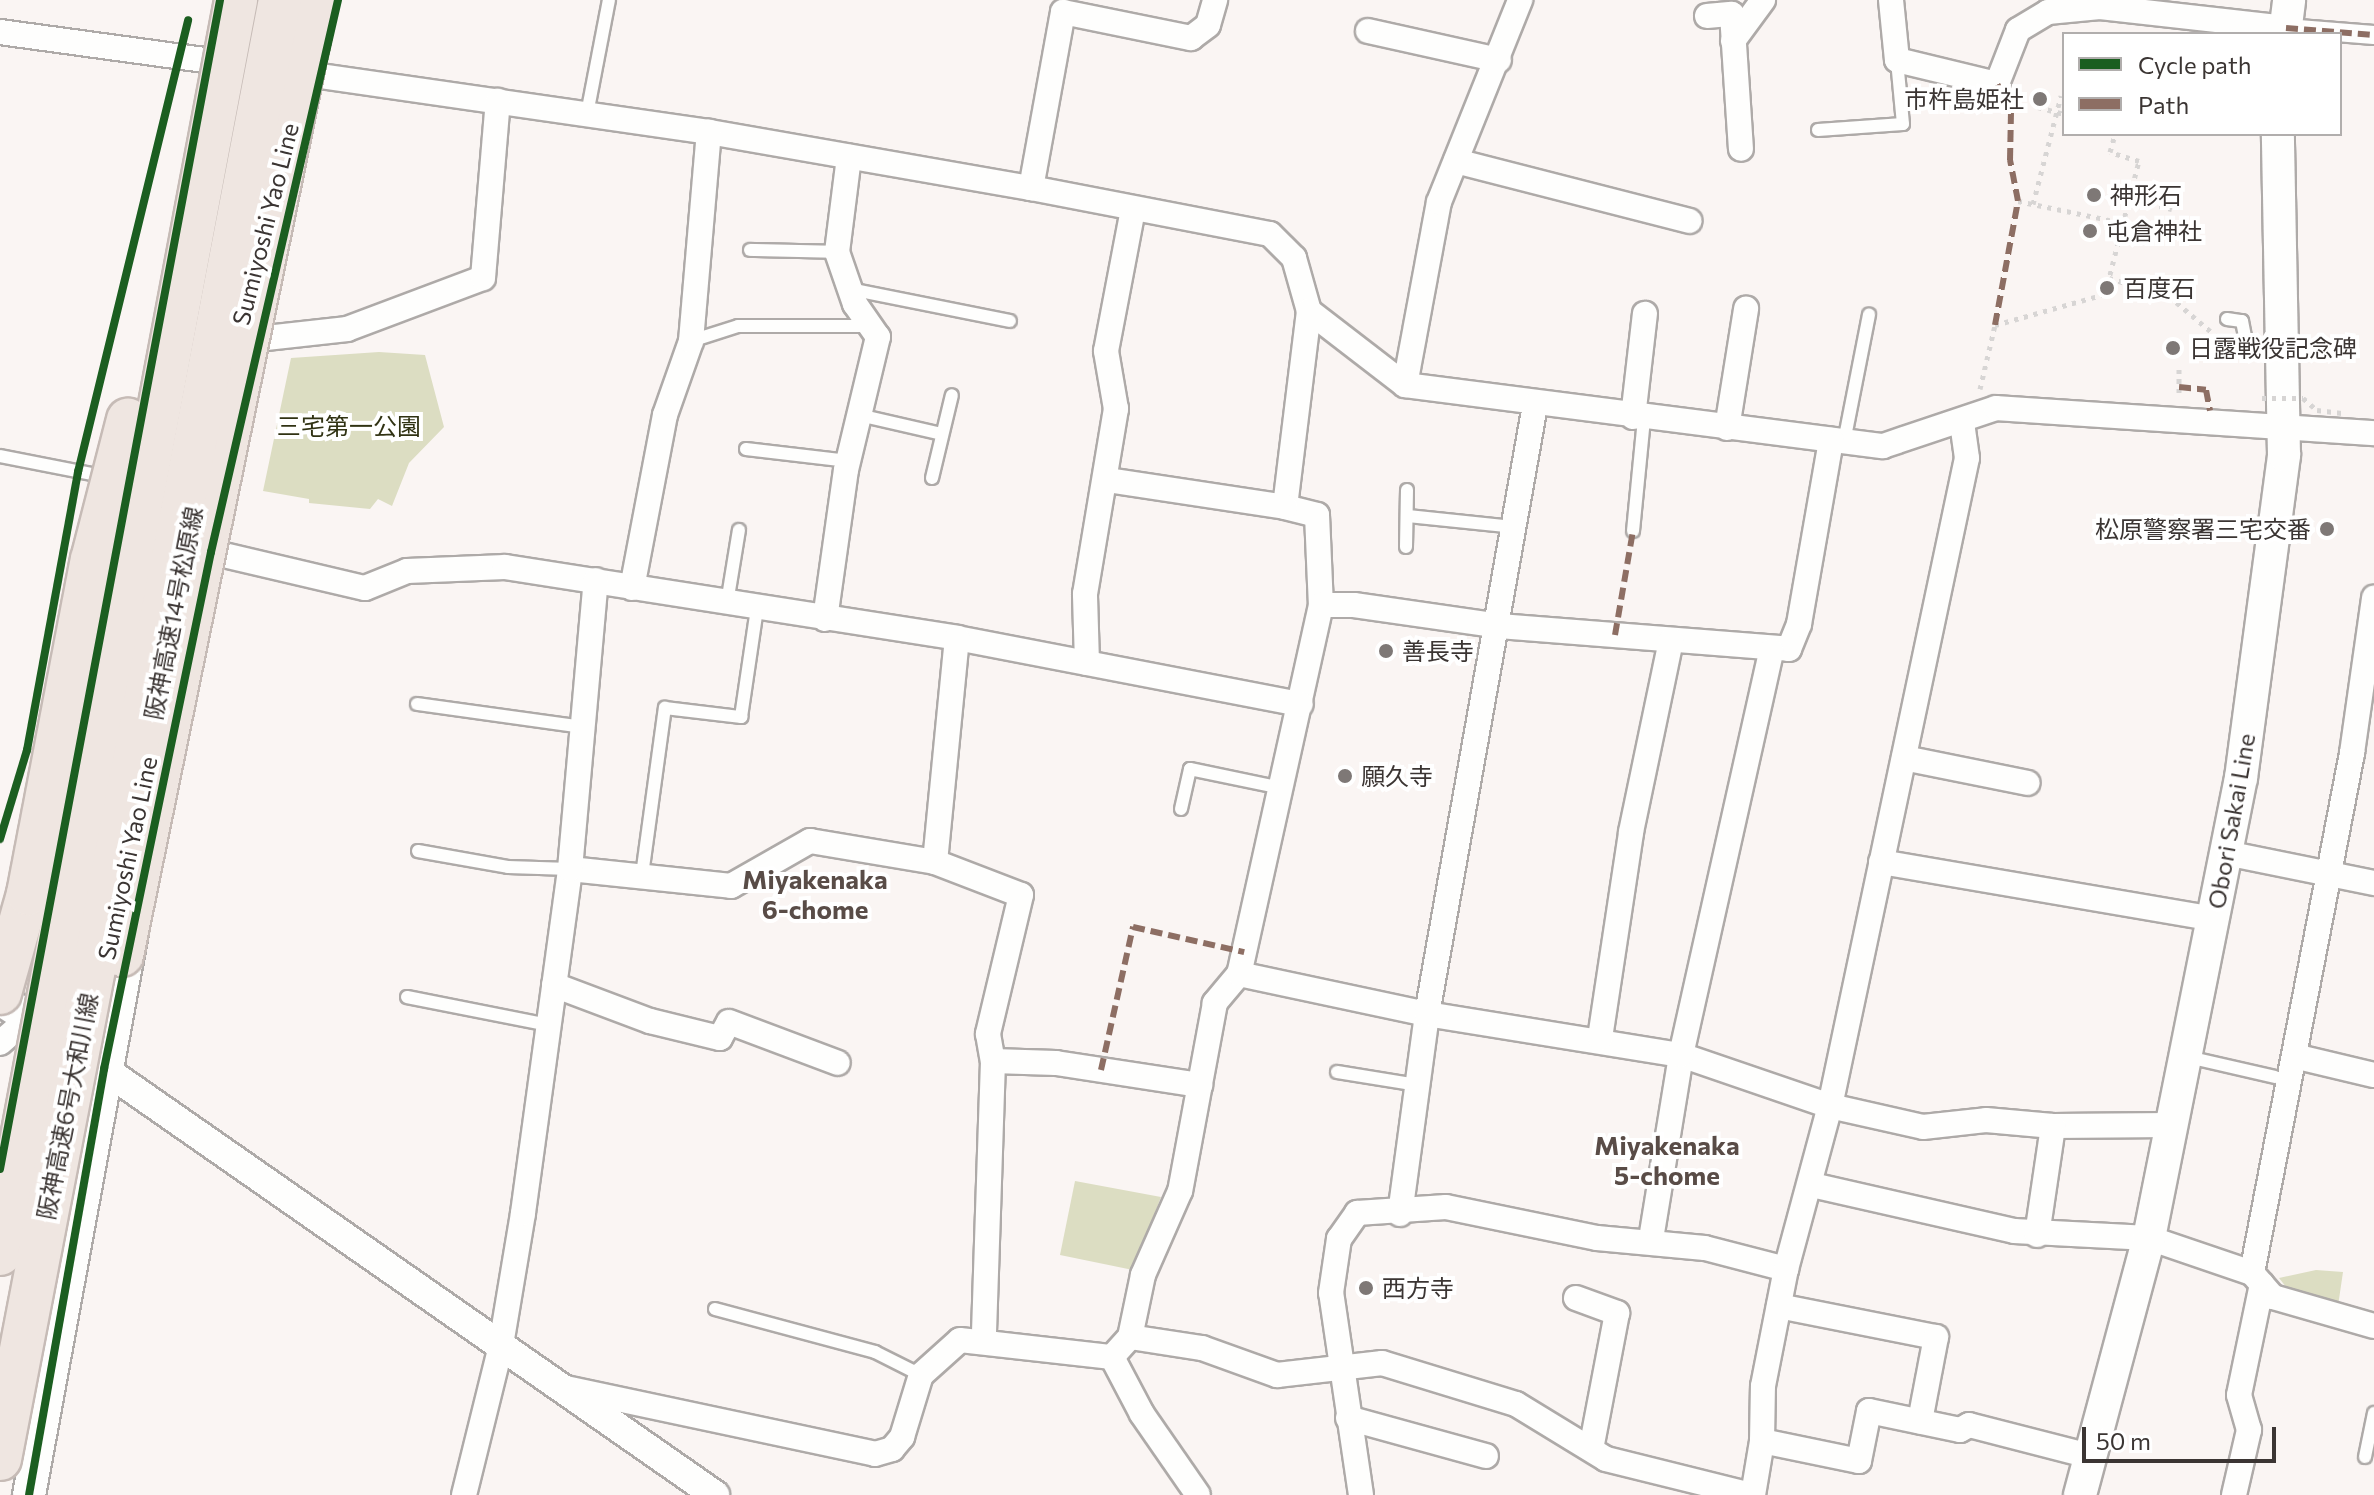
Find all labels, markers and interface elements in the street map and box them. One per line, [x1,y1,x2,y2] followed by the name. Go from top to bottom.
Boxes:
[2062,32,2342,136] legend
[2138,50,2252,79] text: Cycle path
[1904,85,2024,113] place label: 市杵島姫社
[2031,90,2049,108] marker: 市杵島姫社
[2138,90,2189,119] text: Path
[226,120,304,328] street label: Sumiyoshi Yao Line
[2110,181,2182,209] place label: 神形石
[2085,186,2103,204] marker: 神形石
[2106,217,2202,245] place label: 屯倉神社
[2081,222,2099,240] marker: 屯倉神社
[2123,274,2195,302] place label: 百度石
[2098,279,2116,297] marker: 百度石
[2189,334,2357,362] place label: 日露戦役記念碑
[2164,339,2182,357] marker: 日露戦役記念碑
[277,412,421,440] park label: 三宅第一公園
[138,504,208,722] street label: 阪神高速14号松原線
[2095,515,2311,543] place label: 松原警察署三宅交番
[2318,520,2336,538] marker: 松原警察署三宅交番
[1402,637,1474,665] place label: 善長寺
[1377,642,1395,660] marker: 善長寺
[2201,731,2261,911] street label: Obori Sakai Line
[91,754,163,962] street label: Sumiyoshi Yao Line
[1361,762,1433,790] place label: 願久寺
[1336,767,1354,785] marker: 願久寺
[742,863,888,924] district label: Miyakenaka 6-chome
[31,990,103,1222] street label: 阪神高速6号大和川線
[1594,1129,1740,1190] district label: Miyakenaka 5-chome
[1382,1274,1454,1302] place label: 西方寺
[1357,1279,1375,1297] marker: 西方寺
[2086,1411,2280,1461] scale bar
[2096,1426,2151,1455] text: 50 m

